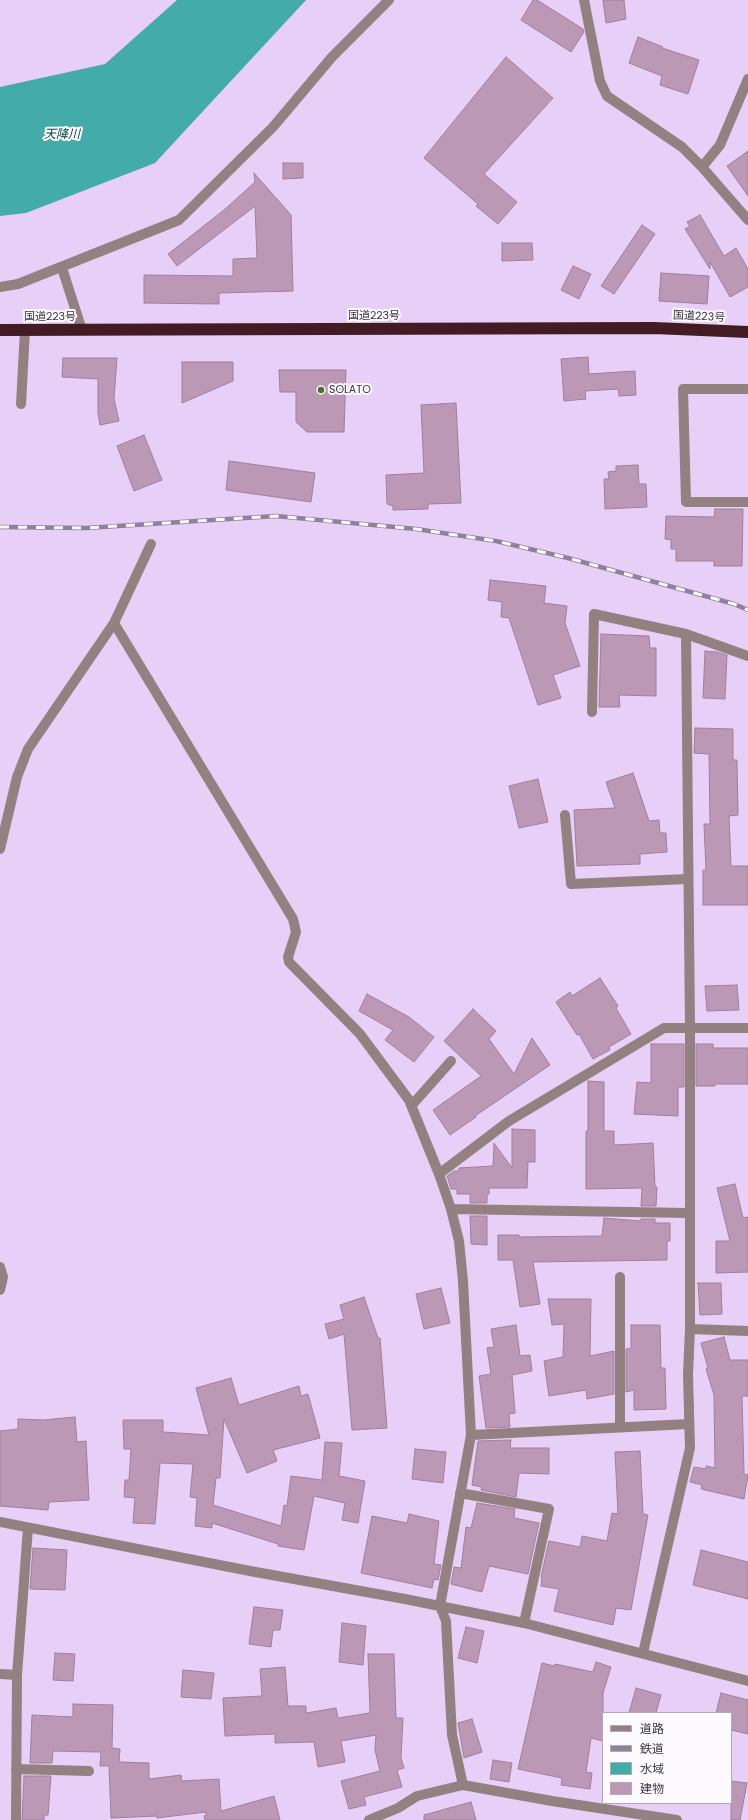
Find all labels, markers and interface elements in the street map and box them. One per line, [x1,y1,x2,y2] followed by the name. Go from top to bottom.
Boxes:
[44,128,80,142] water label: 天降川
[348,309,400,323] street label: 国道223号
[673,309,725,325] street label: 国道223号
[24,310,76,324] street label: 国道223号
[329,383,371,397] place label: SOLATO
[316,385,326,395] marker: SOLATO
[602,1712,732,1804] legend
[640,1720,664,1737] text: 道路
[640,1740,664,1757] text: 鉄道
[640,1760,664,1777] text: 水域
[640,1780,664,1797] text: 建物

